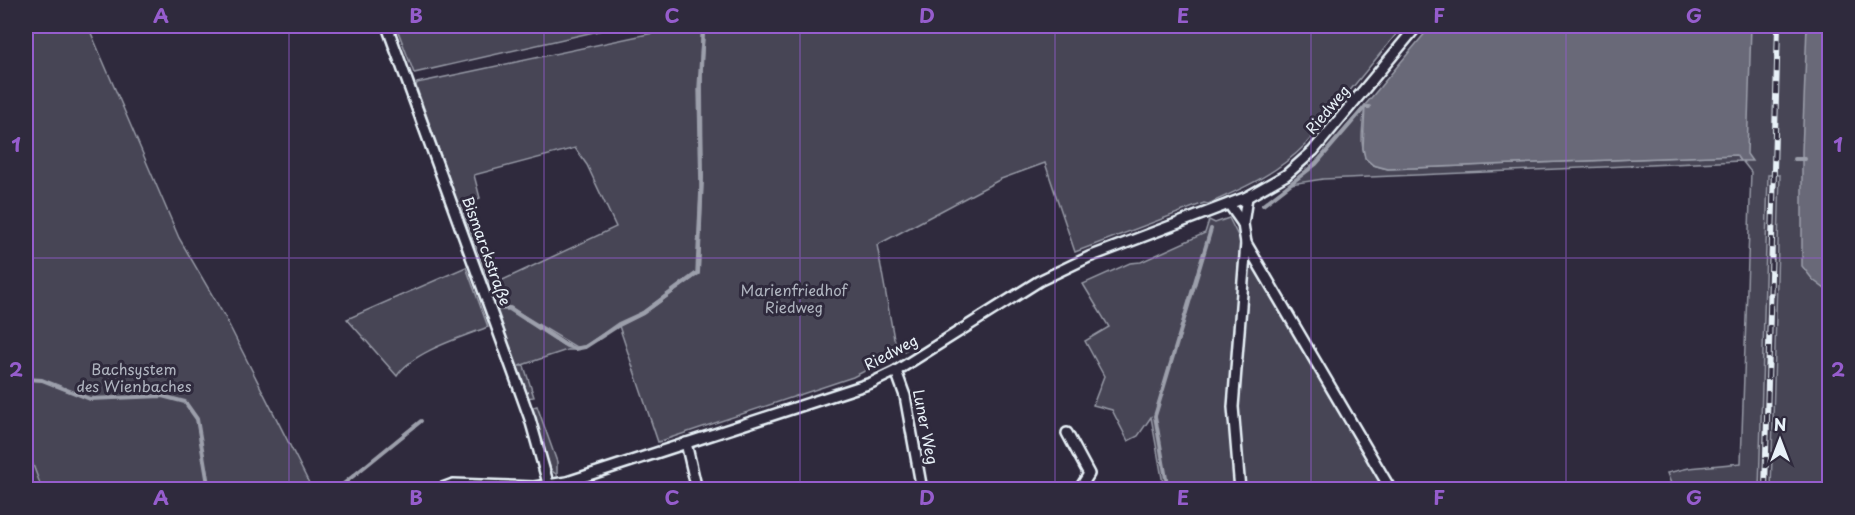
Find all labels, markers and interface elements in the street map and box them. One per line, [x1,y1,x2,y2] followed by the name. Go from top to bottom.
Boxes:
[153,0,169,30] text: A
[409,0,423,30] text: B
[664,0,680,30] text: C
[919,0,935,30] text: D
[1177,0,1189,30] text: E
[1433,0,1445,30] text: F
[1686,0,1702,30] text: G
[1299,79,1354,139] street label: Riedweg
[11,129,21,159] text: 1
[1833,129,1843,159] text: 1
[457,193,518,308] street label: Bismarckstraße
[741,278,849,318] park label: Marienfriedhof Riedweg
[859,328,921,376] street label: Riedweg
[9,354,23,384] text: 2
[1831,354,1845,384] text: 2
[76,357,192,397] park label: Bachsystem des Wienbaches
[908,387,945,466] street label: Luner Weg
[1750,410,1810,470] north arrow
[1774,412,1786,436] text: N
[153,482,169,512] text: A
[409,482,423,512] text: B
[664,482,680,512] text: C
[919,482,935,512] text: D
[1177,482,1189,512] text: E
[1433,482,1445,512] text: F
[1686,482,1702,512] text: G

